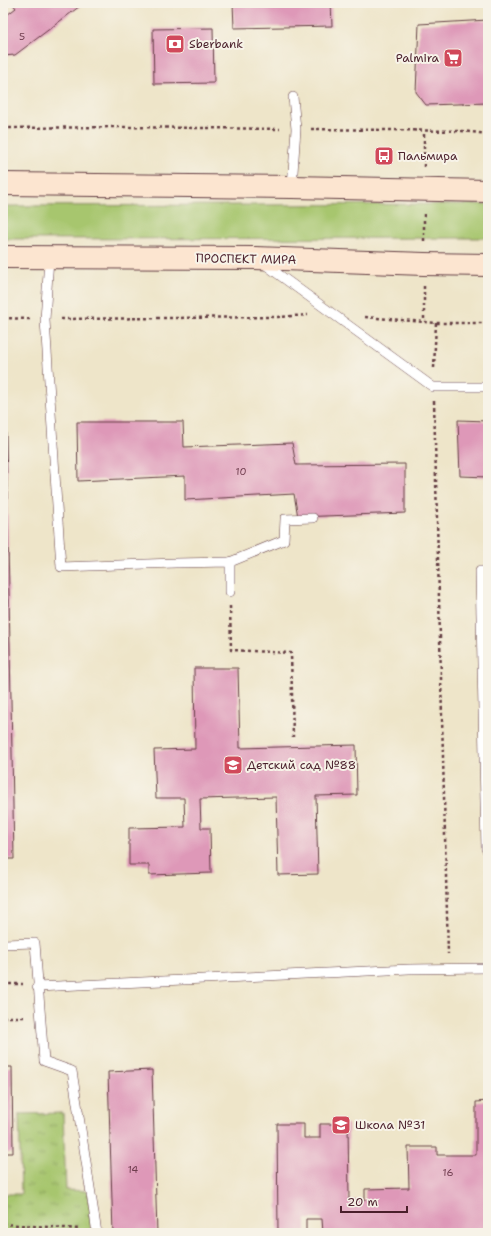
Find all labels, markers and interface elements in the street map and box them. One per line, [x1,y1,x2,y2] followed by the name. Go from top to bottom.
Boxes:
[19,30,25,43] house number: 5
[164,33,186,55] bank icon: Sberbank
[189,36,243,52] place label: Sberbank
[442,47,464,69] supermarket icon: Palmira
[396,50,440,66] place label: Palmira
[373,145,395,167] bus stop icon: Пальмира
[398,148,458,164] place label: Пальмира
[196,250,297,268] street label: ПРОСПЕКТ МИРА
[236,465,246,478] house number: 10
[222,754,244,776] school or university icon: Детский сад №88
[247,757,356,773] place label: Детский сад №88
[330,1114,352,1136] school or university icon: Школа №31
[355,1117,425,1133] place label: Школа №31
[128,1163,138,1176] house number: 14
[443,1166,453,1179] house number: 16
[341,1188,407,1214] scale bar
[347,1194,378,1210] text: 20 m

